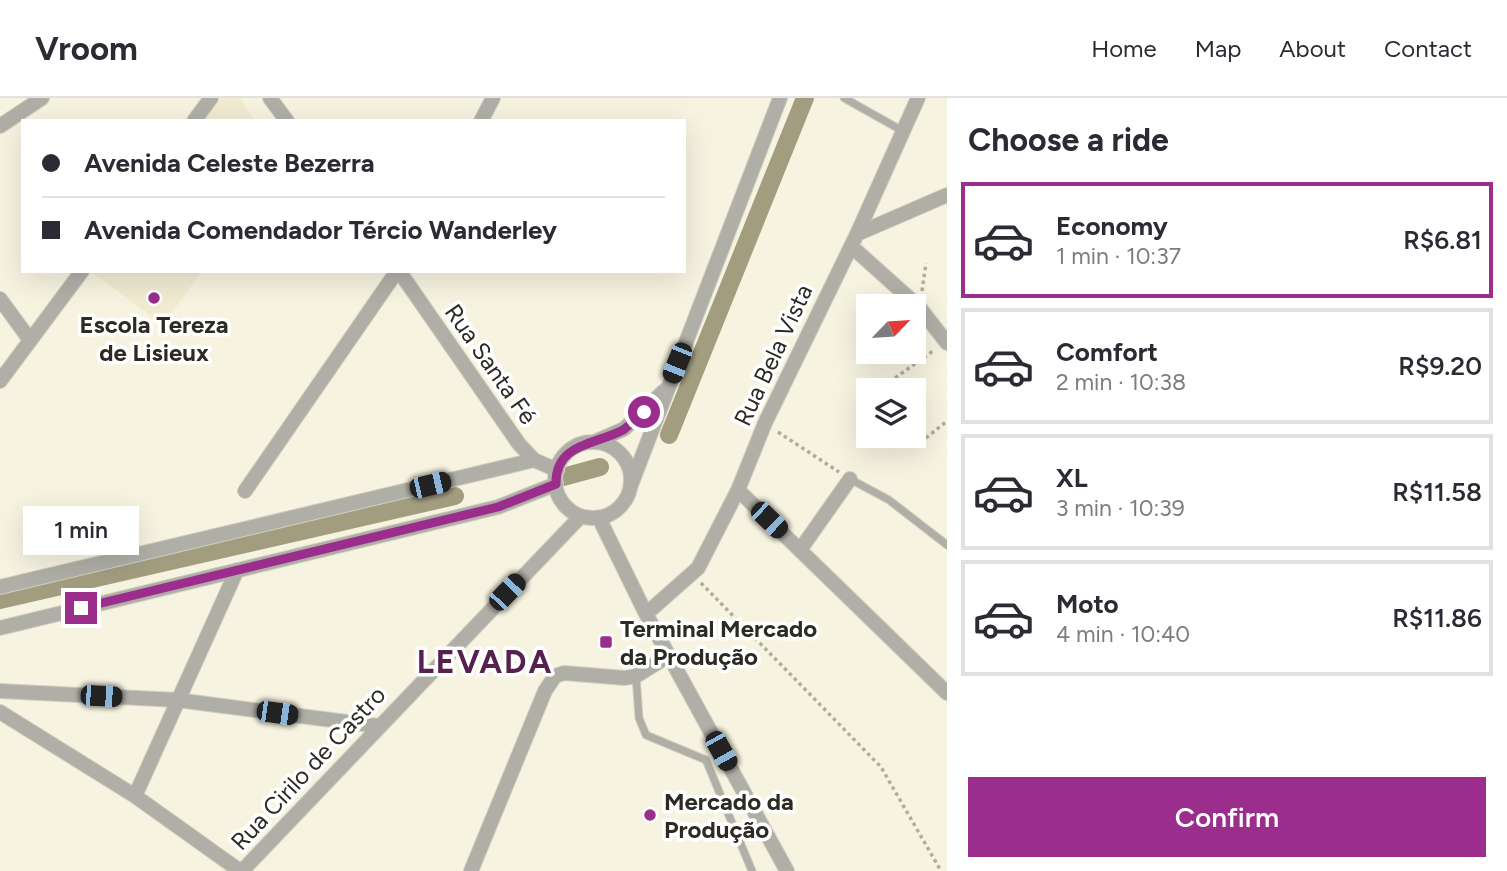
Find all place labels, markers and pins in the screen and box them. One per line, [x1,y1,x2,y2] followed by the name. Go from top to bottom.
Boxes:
[146,290,162,306] marker: Escola Tereza de Lisieux
[79,310,229,367] place label: Escola Tereza de Lisieux
[620,614,817,671] place label: Terminal Mercado da Produção
[598,634,614,650] marker: Terminal Mercado da Produção
[664,787,794,844] place label: Mercado da Produção
[642,807,658,823] marker: Mercado da Produção

